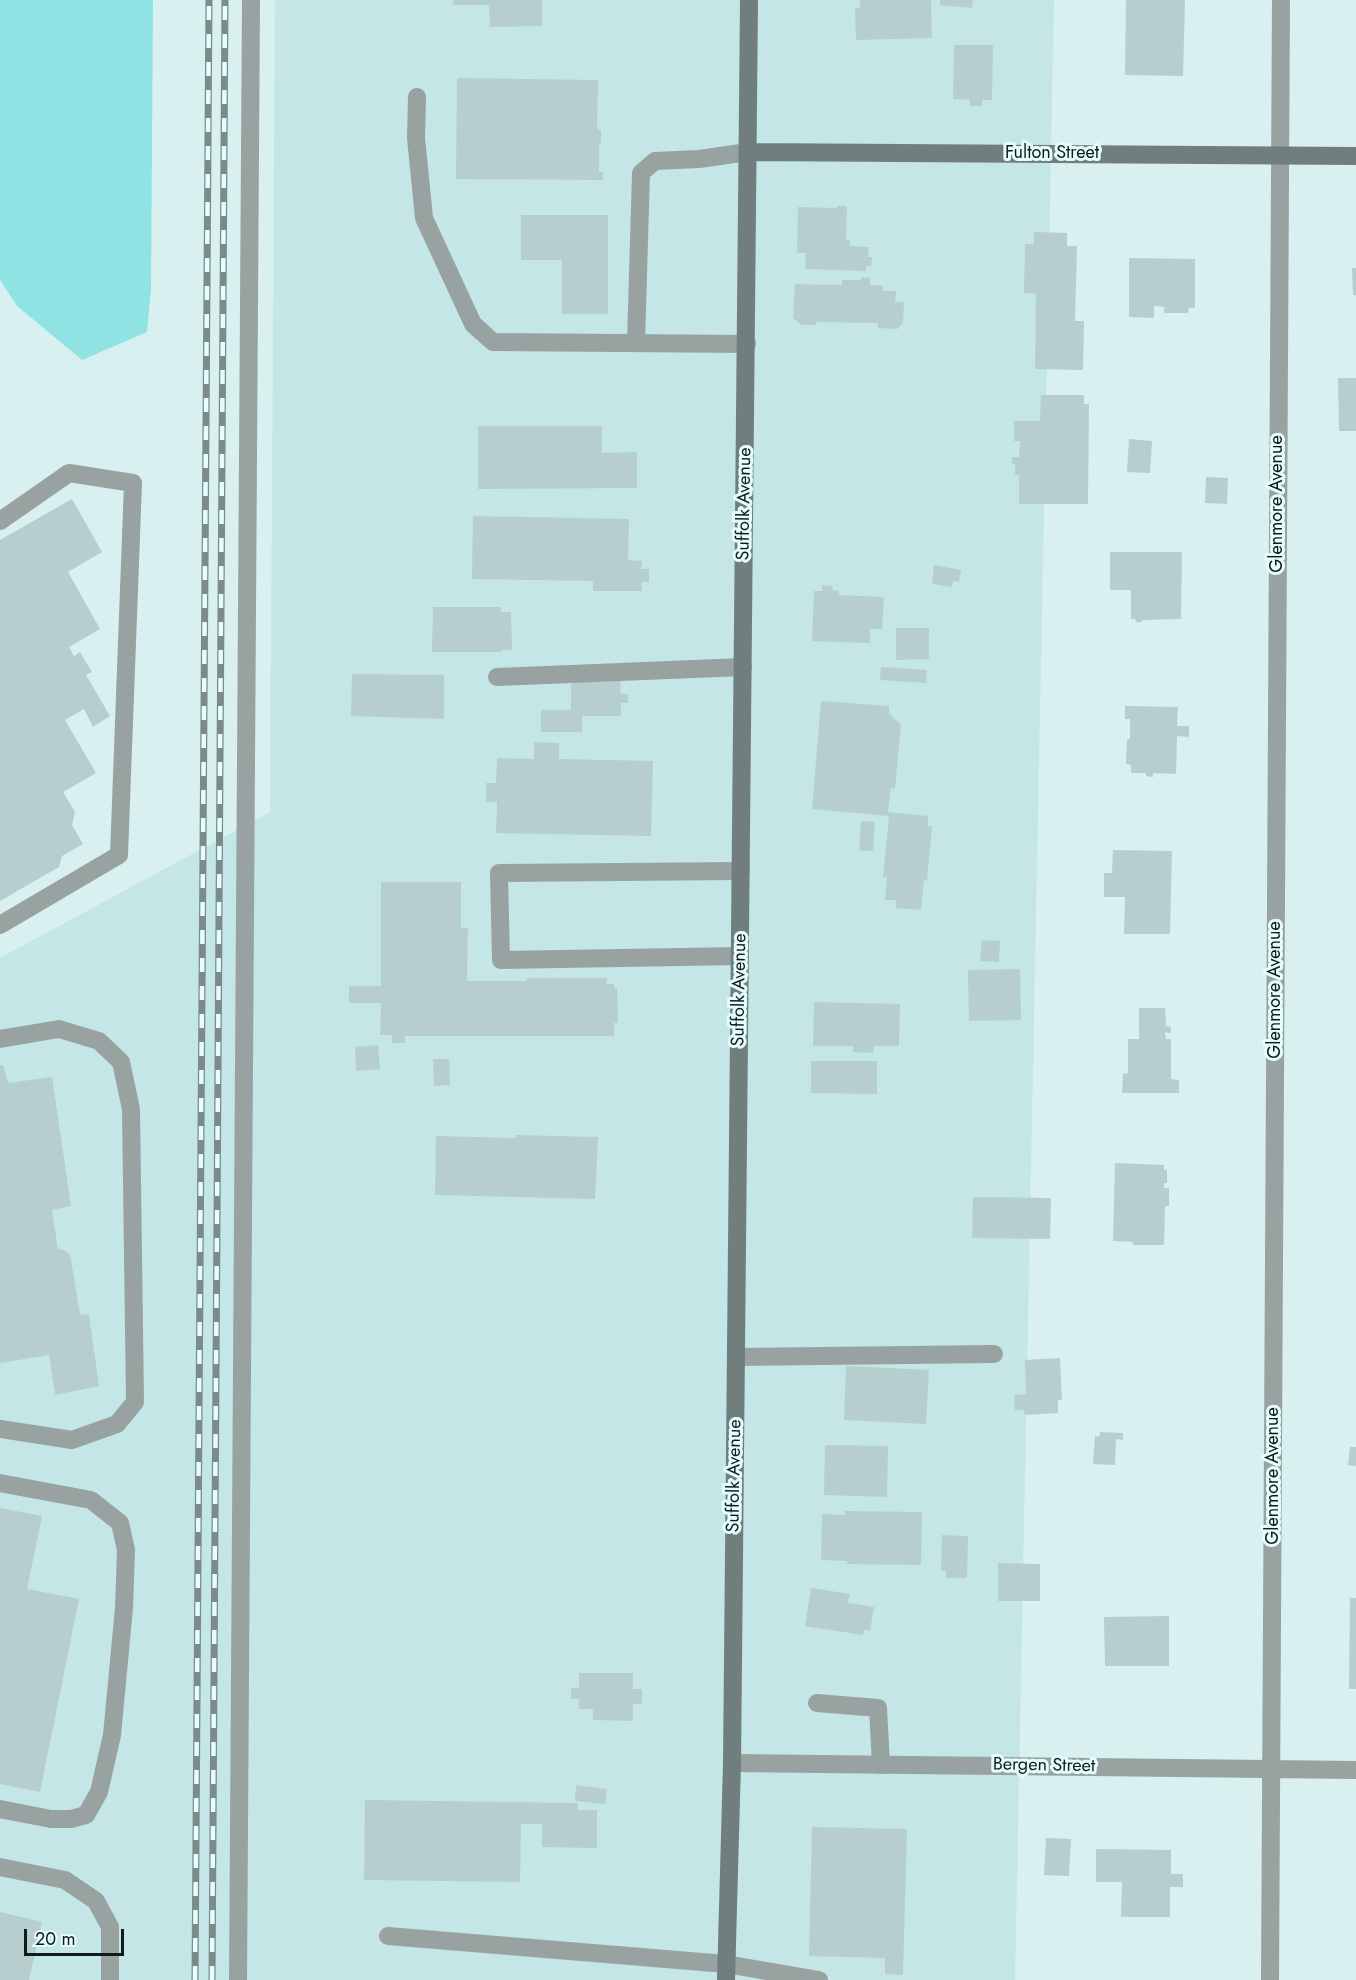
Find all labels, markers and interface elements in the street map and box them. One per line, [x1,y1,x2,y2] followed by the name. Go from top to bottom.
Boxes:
[1005,143,1099,165] street label: Fulton Street
[1267,435,1289,573] street label: Glenmore Avenue
[733,447,757,561] street label: Suffolk Avenue
[1265,921,1287,1059] street label: Glenmore Avenue
[728,933,752,1047] street label: Suffolk Avenue
[1263,1407,1285,1545] street label: Glenmore Avenue
[723,1419,747,1533] street label: Suffolk Avenue
[993,1754,1095,1778] street label: Bergen Street
[27,1917,128,1955] scale bar
[35,1926,75,1952] text: 20 m

